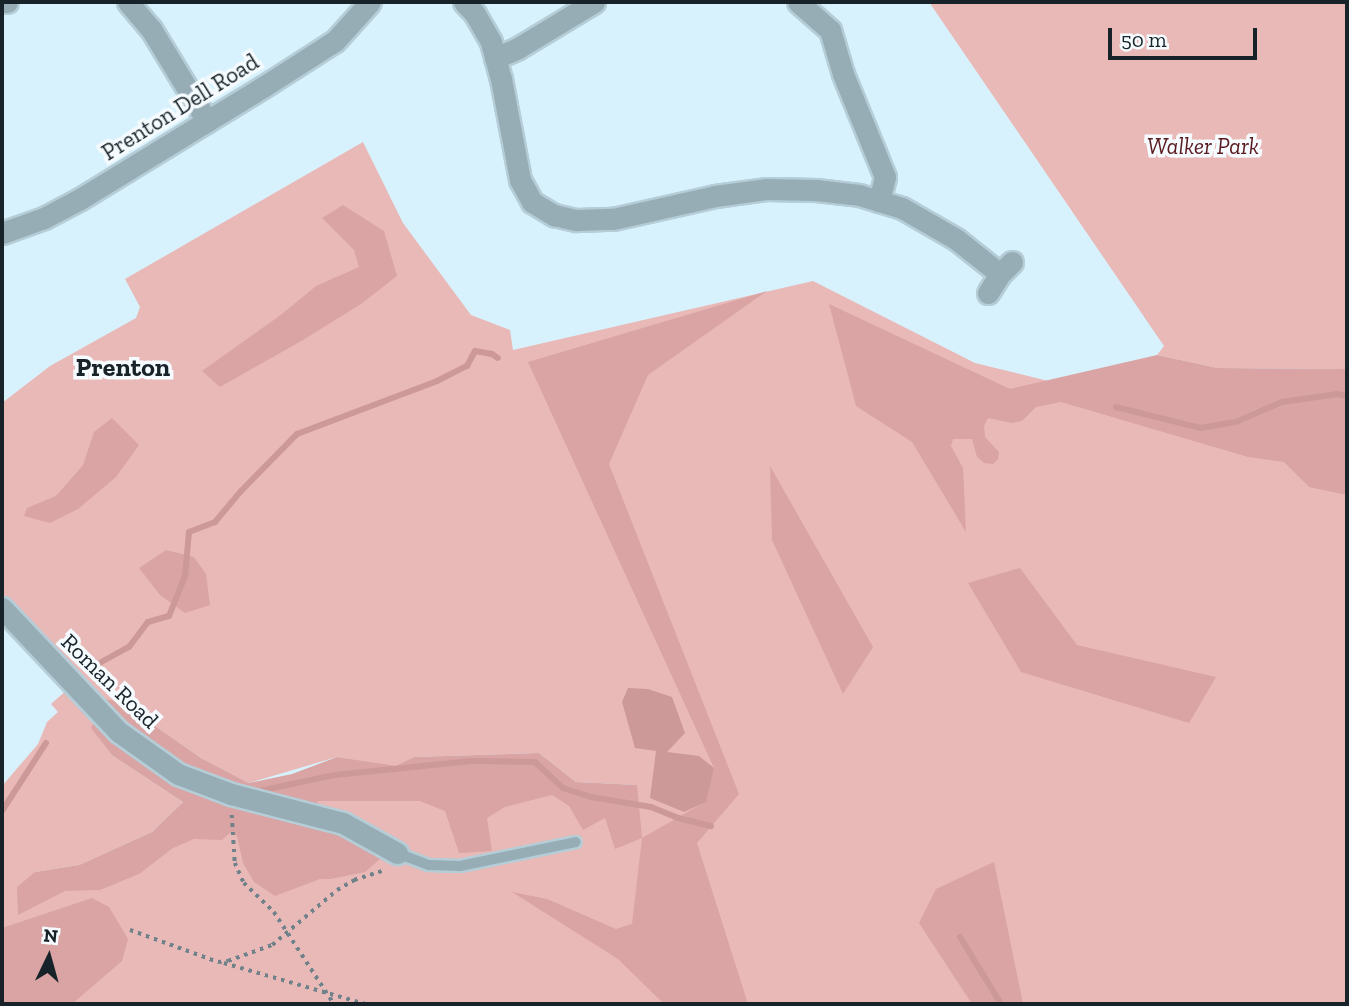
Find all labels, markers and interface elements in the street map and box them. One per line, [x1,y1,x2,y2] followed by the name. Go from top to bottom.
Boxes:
[1111,14,1260,58] scale bar
[1121,27,1167,52] text: 50 m
[97,48,263,166] street label: Prenton Dell Road
[1147,132,1259,160] park label: Walker Park
[76,352,170,384] district label: Prenton
[56,628,164,734] street label: Roman Road
[14,922,84,992] north arrow
[43,923,59,948] text: N

